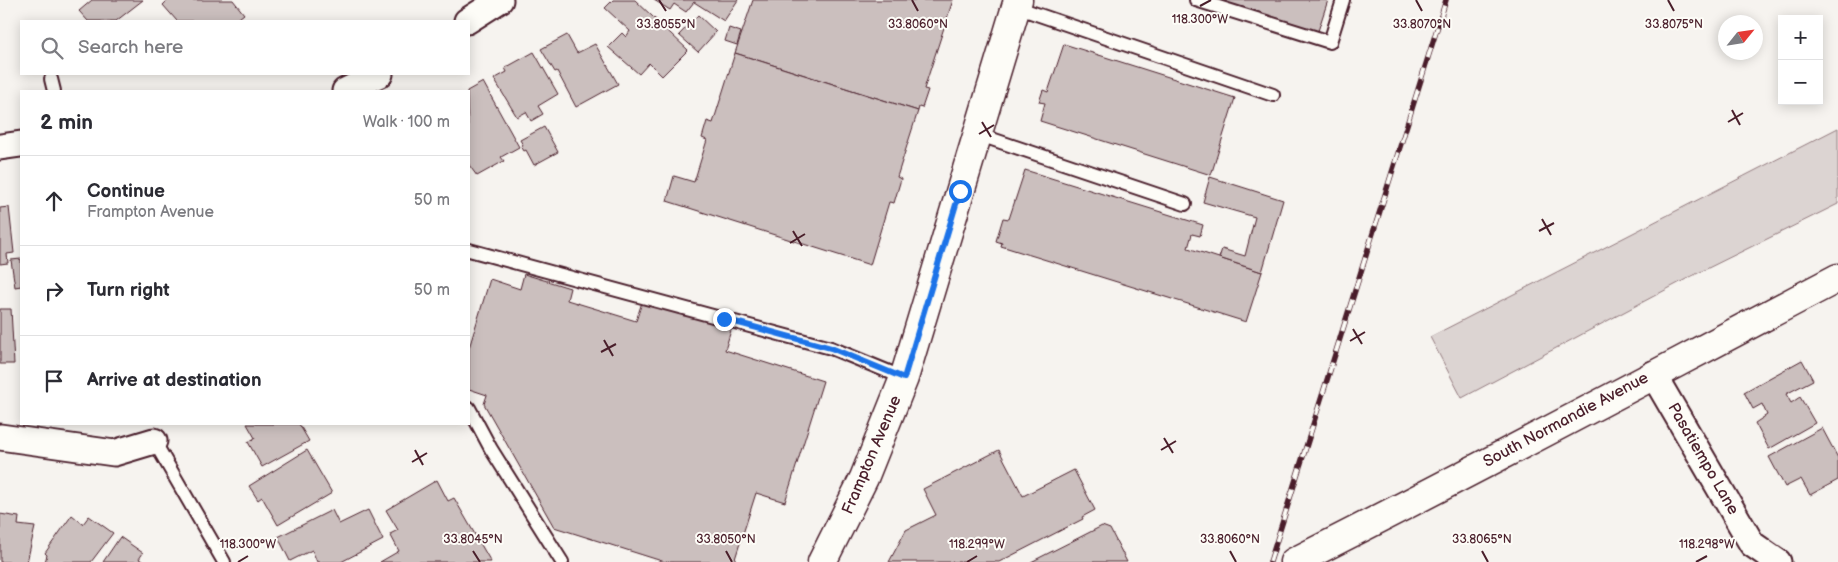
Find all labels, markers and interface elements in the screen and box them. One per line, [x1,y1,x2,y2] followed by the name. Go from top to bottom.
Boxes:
[1172,12,1228,27] text: 118.300°W
[1718,15,1763,60] north arrow
[1778,15,1823,105] map controls
[1778,15,1823,60] button: +
[636,17,696,32] text: 33.8055°N
[888,17,948,32] text: 33.8060°N
[1393,17,1451,32] text: 33.8070°N
[1645,17,1703,32] text: 33.8075°N
[20,20,470,75] search box
[38,34,66,62] icon: search
[78,36,183,59] text: Search here
[1778,60,1823,105] button: −
[40,110,93,135] text: 2 min
[363,113,450,132] text: Walk · 100 m
[87,180,165,203] text: Continue
[949,180,972,203] route start
[40,187,68,215] icon: ahead
[414,191,450,210] text: 50 m
[87,203,214,222] text: Frampton Avenue
[40,277,68,305] icon: right
[87,279,170,302] text: Turn right
[414,281,450,300] text: 50 m
[713,308,736,331] route end
[40,367,68,395] icon: arrive
[1480,368,1652,472] street label: South Normandie Avenue
[87,369,262,392] text: Arrive at destination
[838,392,906,517] street label: Frampton Avenue
[1663,400,1743,519] street label: Pasatiempo Lane
[443,532,503,547] text: 33.8045°N
[696,532,756,547] text: 33.8050°N
[1200,532,1260,547] text: 33.8060°N
[1452,532,1512,547] text: 33.8065°N
[220,537,276,552] text: 118.300°W
[949,537,1005,552] text: 118.299°W
[1679,537,1735,552] text: 118.298°W

